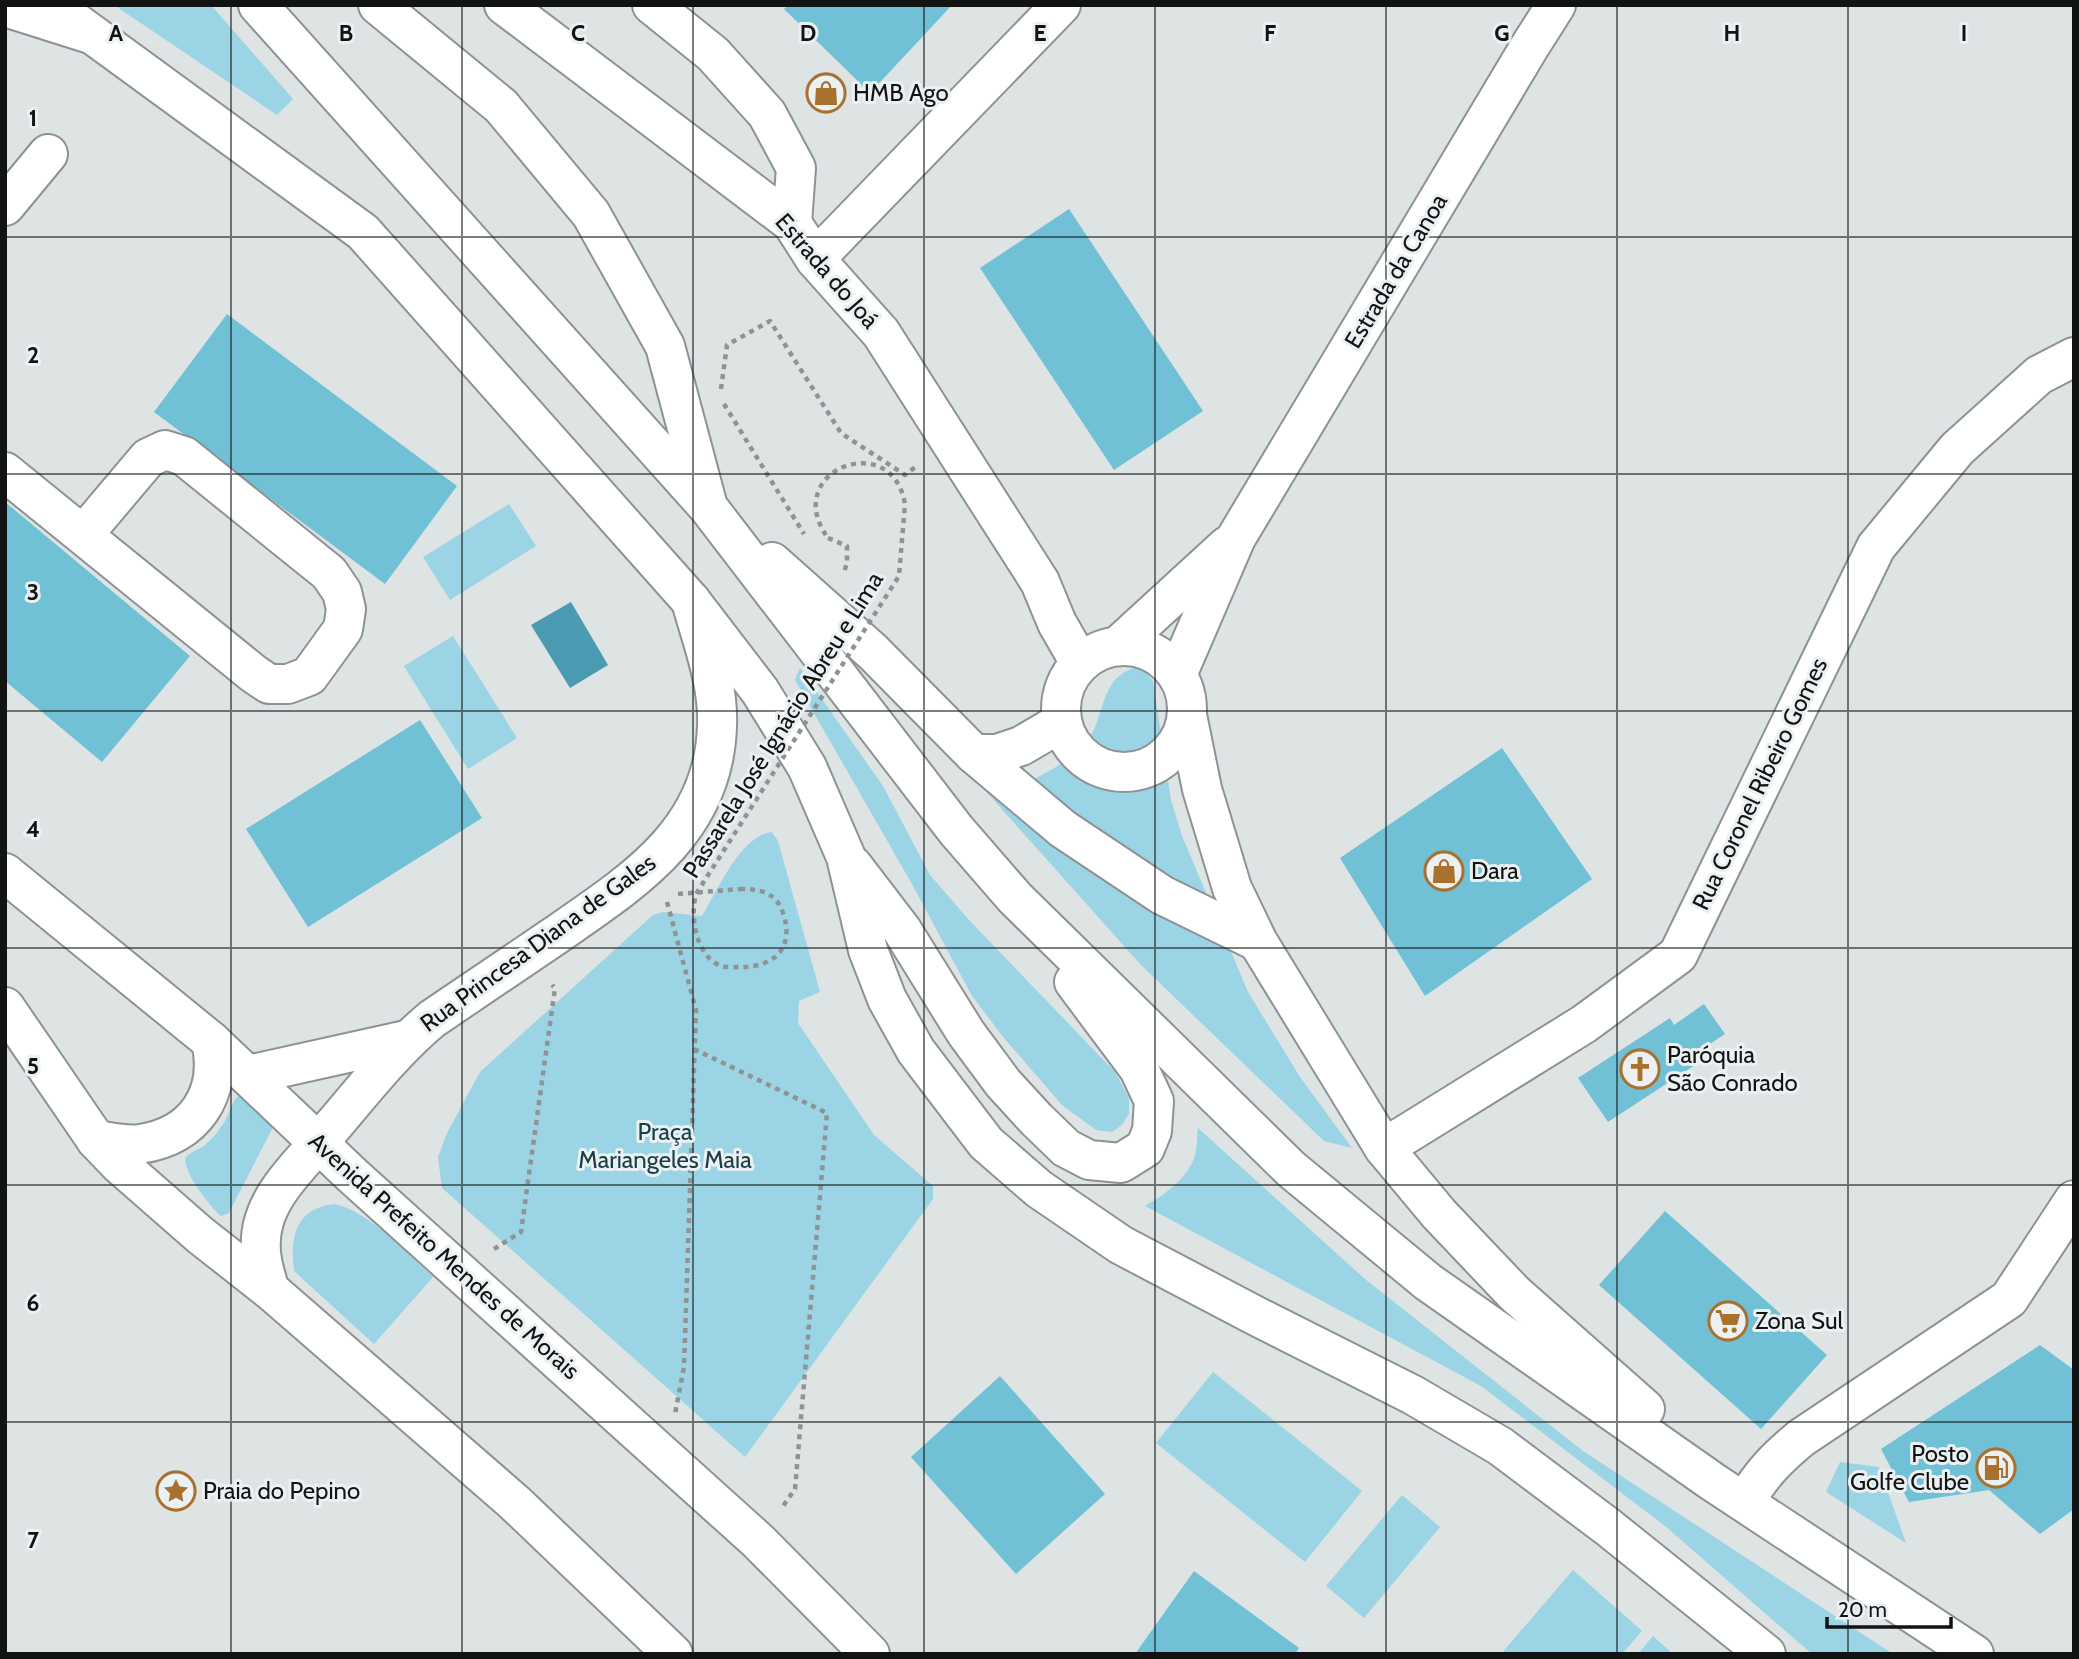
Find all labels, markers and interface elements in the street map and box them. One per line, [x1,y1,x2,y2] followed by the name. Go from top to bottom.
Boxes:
[109,19,124,47] text: A
[339,19,353,47] text: B
[571,19,585,47] text: C
[800,19,816,47] text: D
[1033,19,1047,47] text: E
[1264,19,1276,47] text: F
[1494,19,1510,47] text: G
[1724,19,1740,47] text: H
[1961,19,1967,47] text: I
[805,72,847,114] shop icon: HMB Ago
[853,78,949,107] place label: HMB Ago
[29,104,37,132] text: 1
[1338,188,1453,353] street label: Estrada da Canoa
[770,207,885,334] street label: Estrada do Joá
[27,341,39,369] text: 2
[676,566,889,883] street label: Passarela José Ignácio Abreu e Lima
[27,578,39,606] text: 3
[1686,653,1833,915] street label: Rua Coronel Ribeiro Gomes
[26,815,40,843] text: 4
[414,847,661,1038] street label: Rua Princesa Diana de Gales
[1423,850,1465,892] shop icon: Dara
[1471,856,1519,885] place label: Dara
[1667,1040,1798,1097] place label: Paróquia São Conrado
[1619,1048,1661,1090] church icon: Paróquia São Conrado
[27,1052,39,1080] text: 5
[578,1117,752,1174] park label: Praça Mariangeles Maia
[303,1126,586,1385] street label: Avenida Prefeito Mendes de Morais
[27,1289,39,1317] text: 6
[1707,1300,1749,1342] supermarket icon: Zona Sul
[1755,1306,1843,1335] place label: Zona Sul
[1850,1439,1969,1496] place label: Posto Golfe Clube
[1975,1447,2017,1489] fuel station icon: Posto Golfe Clube
[155,1470,197,1512] place icon: Praia do Pepino
[203,1476,360,1505] place label: Praia do Pepino
[27,1526,39,1554] text: 7
[1827,1586,1951,1630] scale bar
[1838,1597,1887,1622] text: 20 m

